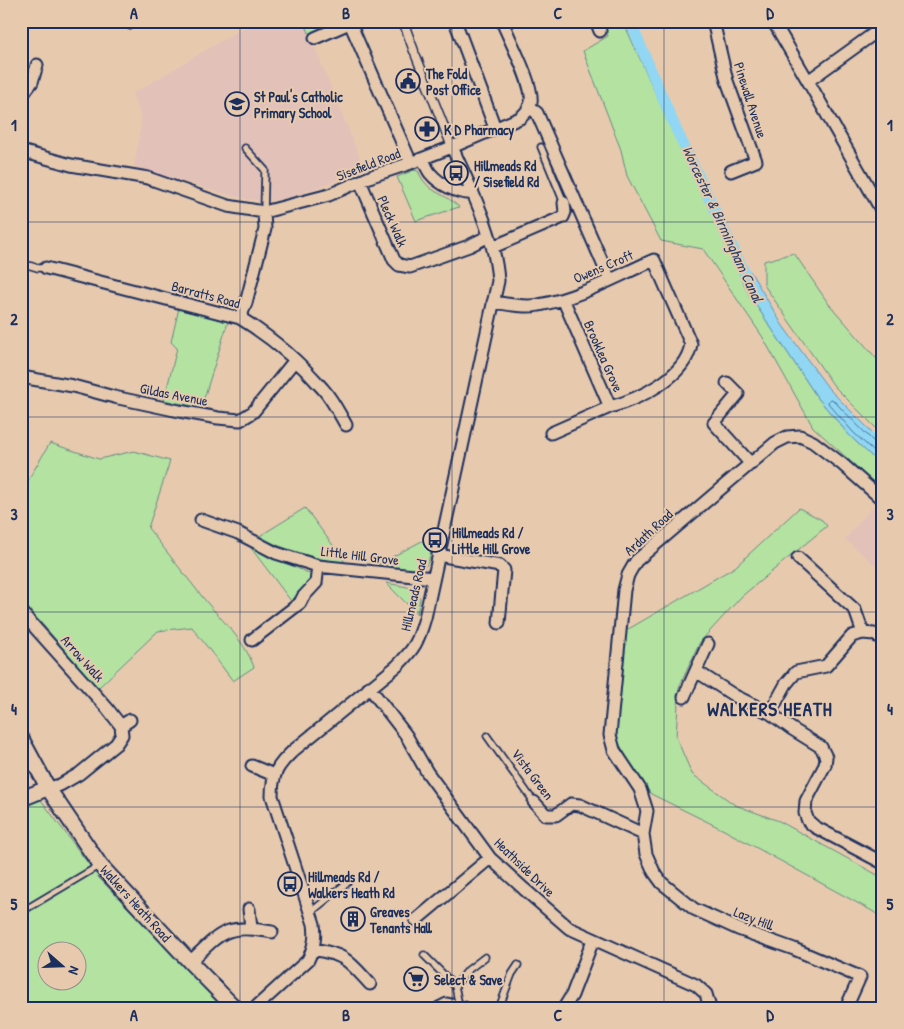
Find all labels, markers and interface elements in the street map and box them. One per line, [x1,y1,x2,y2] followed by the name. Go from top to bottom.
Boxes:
[130,2,138,24] text: A
[342,2,350,24] text: B
[554,2,563,24] text: C
[766,2,774,24] text: D
[730,60,772,141] street label: Pinewall Avenue
[425,64,482,99] place label: The Fold Post Office
[395,68,421,94] public building icon: The Fold Post Office
[254,87,343,124] place label: St Paul's Catholic Primary School
[224,91,250,117] school or university icon: St Paul's Catholic Primary School
[11,114,17,136] text: 1
[887,114,893,136] text: 1
[414,116,440,142] pharmacy icon: K D Pharmacy
[444,120,514,141] place label: K D Pharmacy
[677,142,769,307] water label: Worcester & Birmingham Canal
[333,143,403,185] street label: Sisefield Road
[474,156,540,191] place label: Hillmeads Rd / Sisefield Rd
[443,160,469,186] bus stop icon: Hillmeads Rd / Sisefield Rd
[373,192,413,250] street label: Pleck Walk
[570,245,636,287] street label: Owens Croft
[170,276,243,312] street label: Barratts Road
[10,308,18,330] text: 2
[886,308,894,330] text: 2
[580,317,628,395] street label: Brooklea Grove
[138,378,210,410] street label: Gildas Avenue
[10,503,18,525] text: 3
[886,503,894,525] text: 3
[620,504,677,559] street label: Ardath Road
[452,523,531,558] place label: Hillmeads Rd / Little Hill Grove
[422,527,448,553] bus stop icon: Hillmeads Rd / Little Hill Grove
[320,541,400,569] street label: Little Hill Grove
[395,557,431,633] street label: Hillmeads Road
[57,631,109,686] street label: Arrow Walk
[707,696,833,722] district label: WALKERS HEATH
[11,698,17,720] text: 4
[887,698,893,720] text: 4
[508,745,558,803] street label: Vista Green
[491,833,560,901] street label: Heathside Drive
[96,860,176,946] street label: Walkers Heath Road
[308,867,395,902] place label: Hillmeads Rd / Walkers Heath Rd
[277,871,303,897] bus stop icon: Hillmeads Rd / Walkers Heath Rd
[11,893,18,915] text: 5
[887,893,894,915] text: 5
[369,902,433,937] place label: Greaves Tenants Hall
[731,902,778,936] street label: Lazy Hill
[340,906,366,932] building icon: Greaves Tenants Hall
[38,942,88,992] north arrow
[64,964,85,978] text: N
[403,966,429,992] supermarket icon: Select & Save
[434,970,503,989] place label: Select & Save
[130,1004,138,1026] text: A
[342,1004,350,1026] text: B
[554,1004,563,1026] text: C
[766,1004,774,1026] text: D

